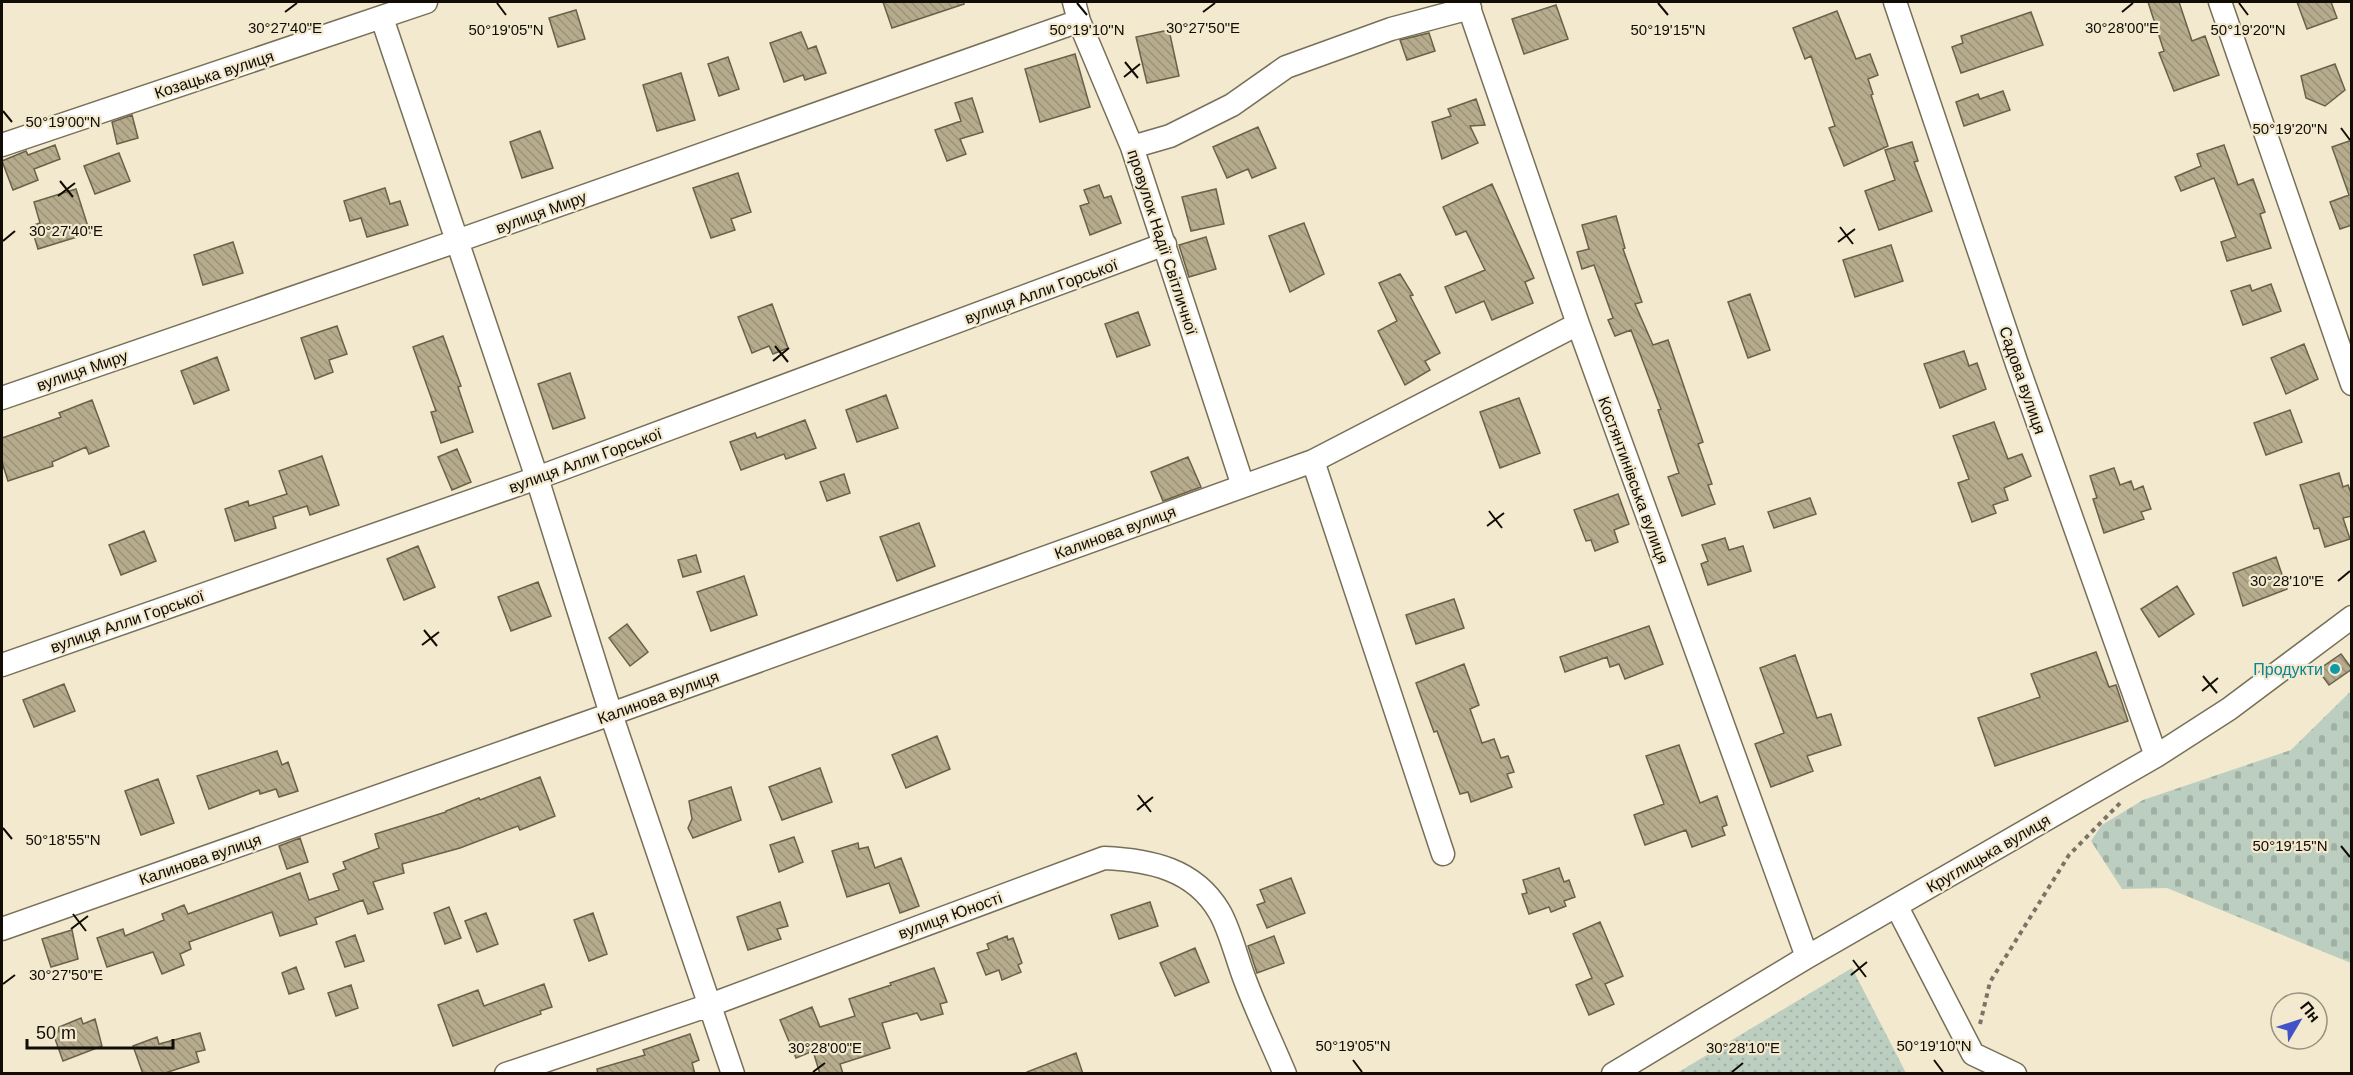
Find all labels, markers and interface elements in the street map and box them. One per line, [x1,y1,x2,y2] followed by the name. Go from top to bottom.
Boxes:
[248,19,322,36] text: 30°27'40"E
[1166,19,1240,36] text: 30°27'50"E
[2085,19,2159,36] text: 30°28'00"E
[468,21,544,38] text: 50°19'05"N
[1049,21,1125,38] text: 50°19'10"N
[1630,21,1706,38] text: 50°19'15"N
[2210,21,2286,38] text: 50°19'20"N
[152,47,276,102] street label: Козацька вулиця
[25,113,101,130] text: 50°19'00"N
[2252,120,2328,137] text: 50°19'20"N
[1125,147,1201,337] street label: провулок Надії Світличної
[493,188,589,237] street label: вулиця Миру
[29,222,103,239] text: 30°27'40"E
[962,256,1120,327] street label: вулиця Алли Горської
[1996,324,2049,436] street label: Садова вулиця
[34,347,130,394] street label: вулиця Миру
[1595,394,1672,566] street label: Костянтинівська вулиця
[506,425,664,496] street label: вулиця Алли Горської
[1052,503,1178,562] street label: Калинова вулиця
[2250,572,2324,589] text: 30°28'10"E
[48,587,207,656] street label: вулиця Алли Горської
[2253,661,2323,678] place label: Продукти
[2328,662,2342,676] marker: Продукти
[595,668,721,727] street label: Калинова вулиця
[1923,811,2053,896] street label: Круглицька вулиця
[25,831,101,848] text: 50°18'55"N
[137,831,263,888] street label: Калинова вулиця
[2252,837,2328,854] text: 50°19'15"N
[896,889,1004,942] street label: вулиця Юності
[29,966,103,983] text: 30°27'50"E
[2269,991,2329,1051] north arrow
[2297,998,2324,1025] text: Пн
[27,1012,172,1050] scale bar
[36,1023,76,1043] text: 50 m
[1315,1037,1391,1054] text: 50°19'05"N
[1896,1037,1972,1054] text: 50°19'10"N
[788,1039,862,1056] text: 30°28'00"E
[1706,1039,1780,1056] text: 30°28'10"E

